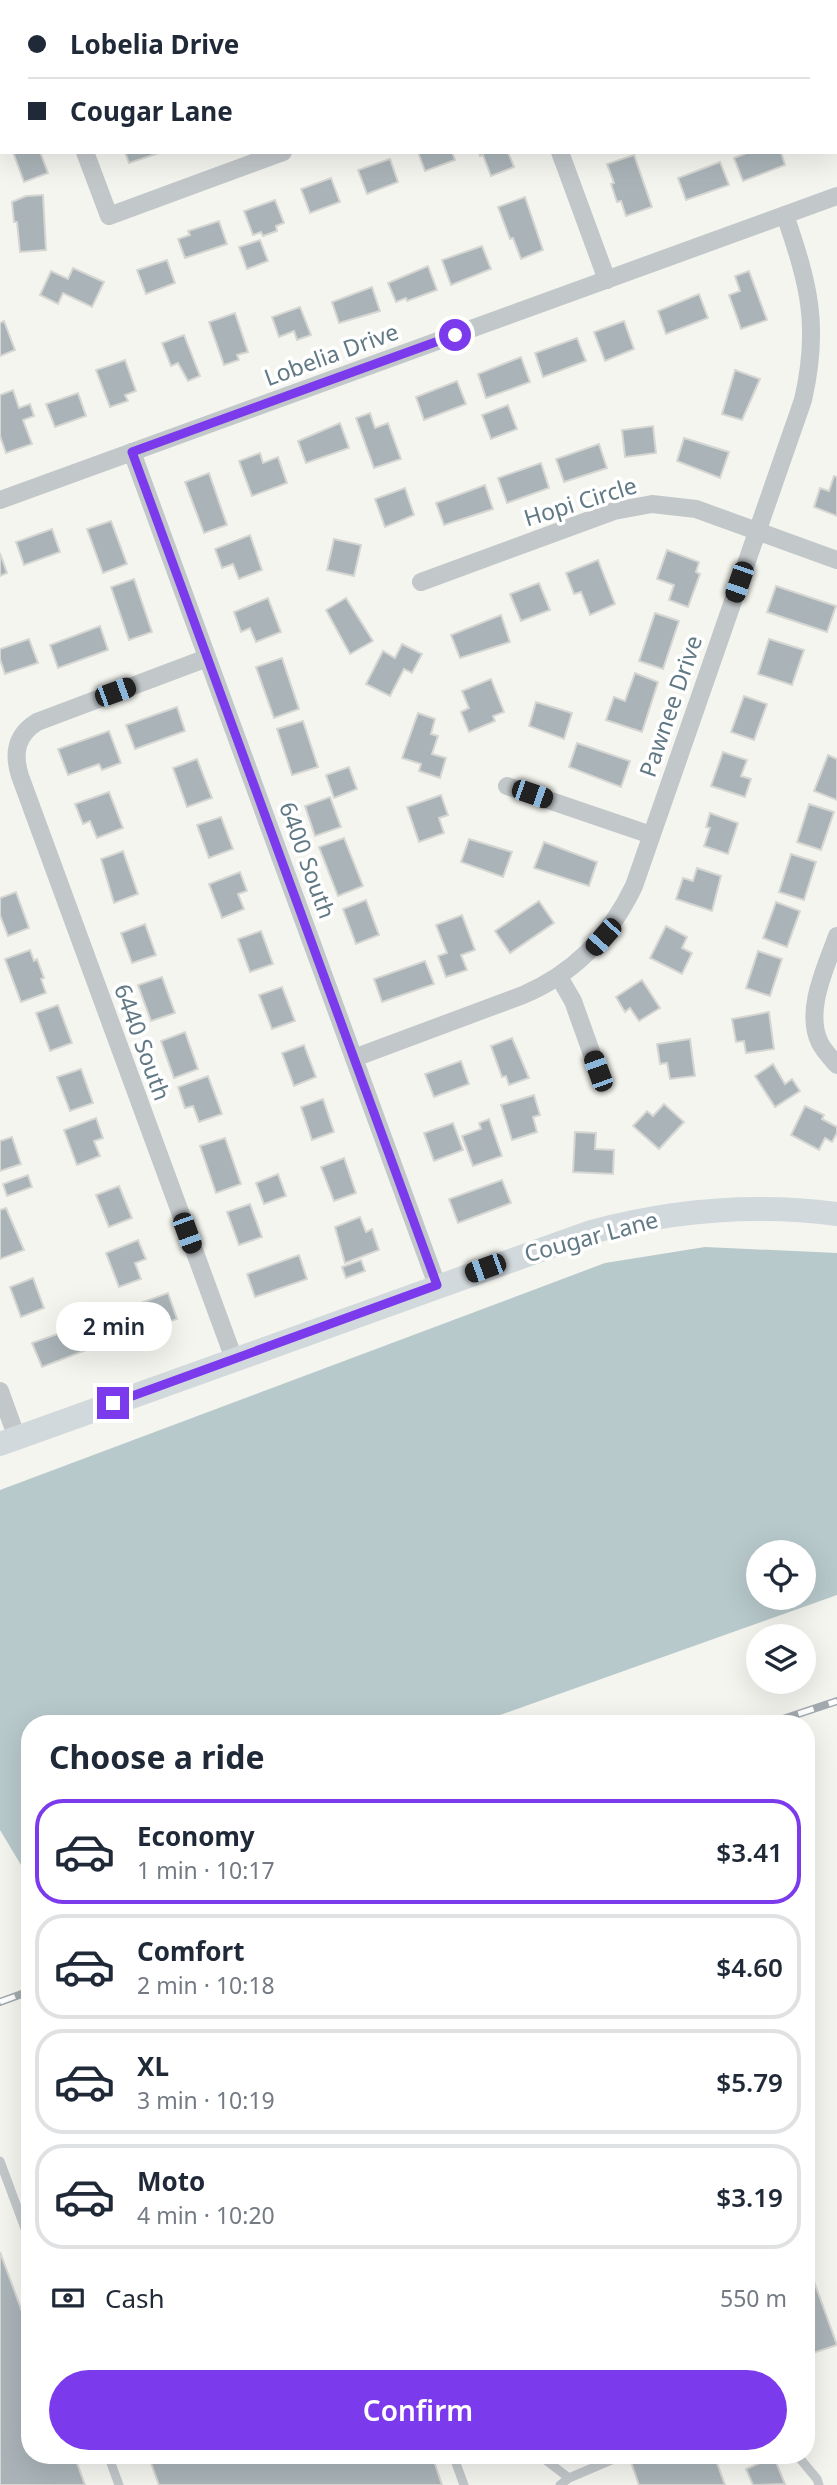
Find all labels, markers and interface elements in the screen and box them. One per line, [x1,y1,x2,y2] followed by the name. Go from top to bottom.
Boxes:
[70,26,239,62] text: Lobelia Drive
[70,93,233,129] text: Cougar Lane
[259,315,403,393] street label: Lobelia Drive
[439,319,471,351] route start
[520,469,640,533] street label: Hopi Circle
[723,559,756,605] car
[631,631,709,781] street label: Pawnee Drive
[92,675,139,709] car
[509,777,556,811] car
[272,797,344,923] street label: 6400 South
[582,914,625,960] car
[107,979,179,1105] street label: 6440 South
[581,1048,616,1094] car
[521,1203,661,1269] street label: Cougar Lane
[170,1210,205,1256] car
[462,1251,509,1285] car
[55,1302,171,1350] callout: 2 min
[83,1310,145,1342] text: 2 min
[97,1387,129,1419] route end
[746,1540,816,1694] map controls
[746,1540,816,1610] button: locate
[746,1624,816,1694] button: layers
[49,1735,265,1778] text: Choose a ride
[137,1818,255,1854] text: Economy
[53,1820,116,1883] icon: car
[716,1834,783,1870] text: $3.41
[137,1854,275,1886] text: 1 min · 10:17
[137,1933,245,1969] text: Comfort
[53,1935,116,1998] icon: car
[716,1949,783,1985] text: $4.60
[137,1969,275,2001] text: 2 min · 10:18
[137,2048,169,2084] text: XL
[53,2050,116,2113] icon: car
[716,2064,783,2100] text: $5.79
[137,2084,275,2116] text: 3 min · 10:19
[137,2163,205,2199] text: Moto
[53,2165,116,2228] icon: car
[716,2179,783,2215] text: $3.19
[137,2199,275,2231] text: 4 min · 10:20
[49,2279,87,2317] icon: cash
[105,2280,165,2316] text: Cash
[720,2282,787,2314] text: 550 m
[49,2370,787,2450] button: Confirm

